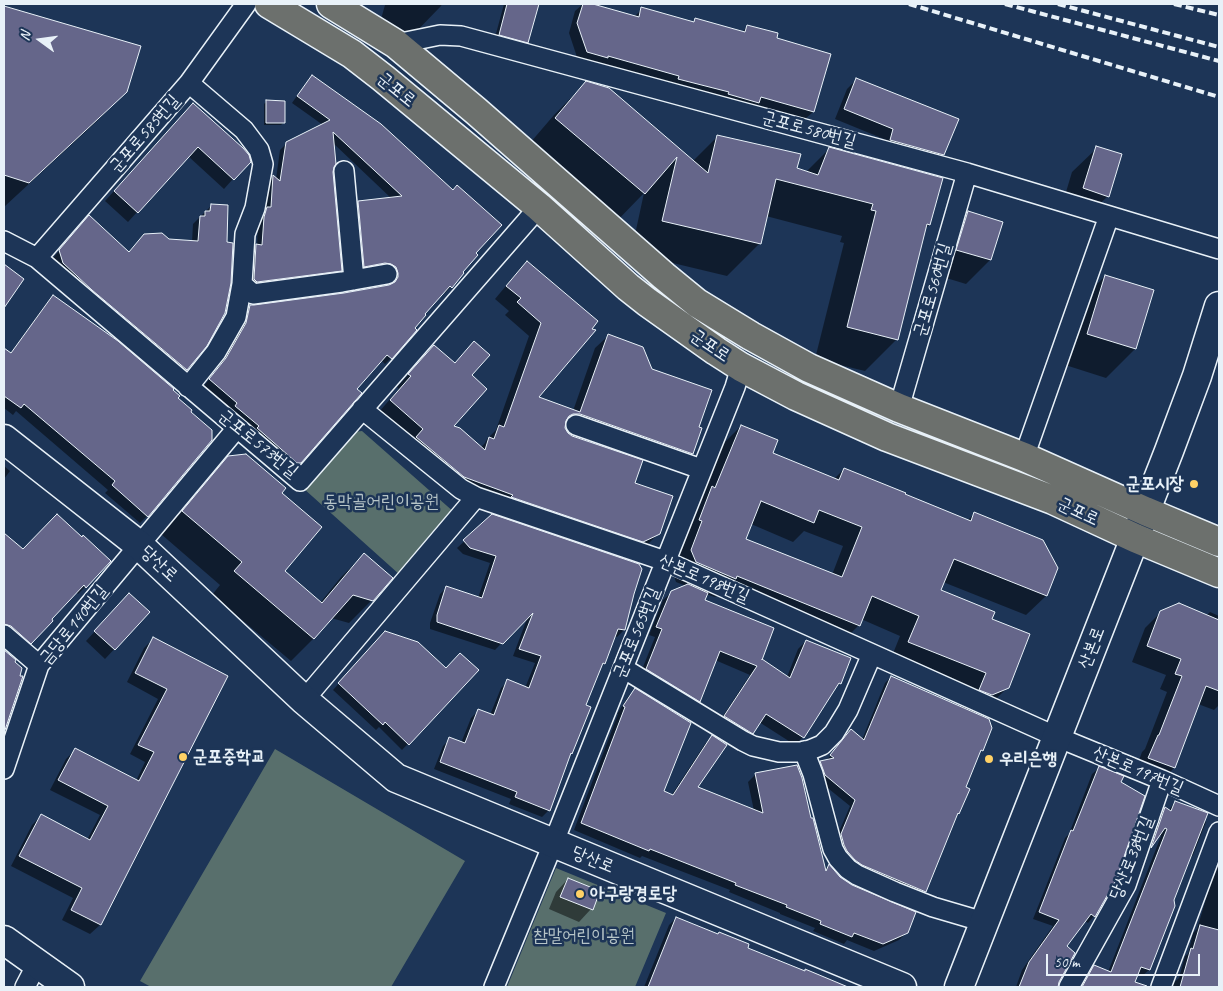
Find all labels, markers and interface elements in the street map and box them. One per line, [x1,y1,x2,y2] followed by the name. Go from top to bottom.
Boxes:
[15,15,65,65] north arrow
[16,30,34,43] text: N
[372,68,420,112] street label: 군포로
[105,90,185,178] street label: 군포로585번길
[759,107,859,153] street label: 군포로580번길
[909,241,957,339] street label: 군포로560번길
[686,325,734,367] street label: 군포로
[214,405,302,483] street label: 군포로573번길
[1126,473,1184,495] place label: 군포시장
[1188,478,1200,490] marker: 군포시장
[323,491,439,513] park label: 동막골어린이공원
[1054,493,1102,531] street label: 군포로
[136,541,182,587] street label: 당산로
[655,550,753,608] street label: 산본로198번길
[35,581,113,669] street label: 금당로140번길
[609,584,665,682] street label: 군포로565번길
[1074,624,1110,672] street label: 산본로
[1089,742,1187,800] street label: 산본로197번길
[193,746,265,768] place label: 군포중학교
[999,748,1057,770] place label: 우리은행
[177,751,189,763] marker: 군포중학교
[983,753,995,765] marker: 우리은행
[1105,813,1159,903] street label: 당산로38번길
[569,842,617,878] street label: 당산로
[590,883,677,905] place label: 아구랑경로당
[574,888,586,900] marker: 아구랑경로당
[533,925,635,947] park label: 참말어린이공원
[1048,944,1202,976] scale bar
[1054,953,1080,972] text: 50 m

